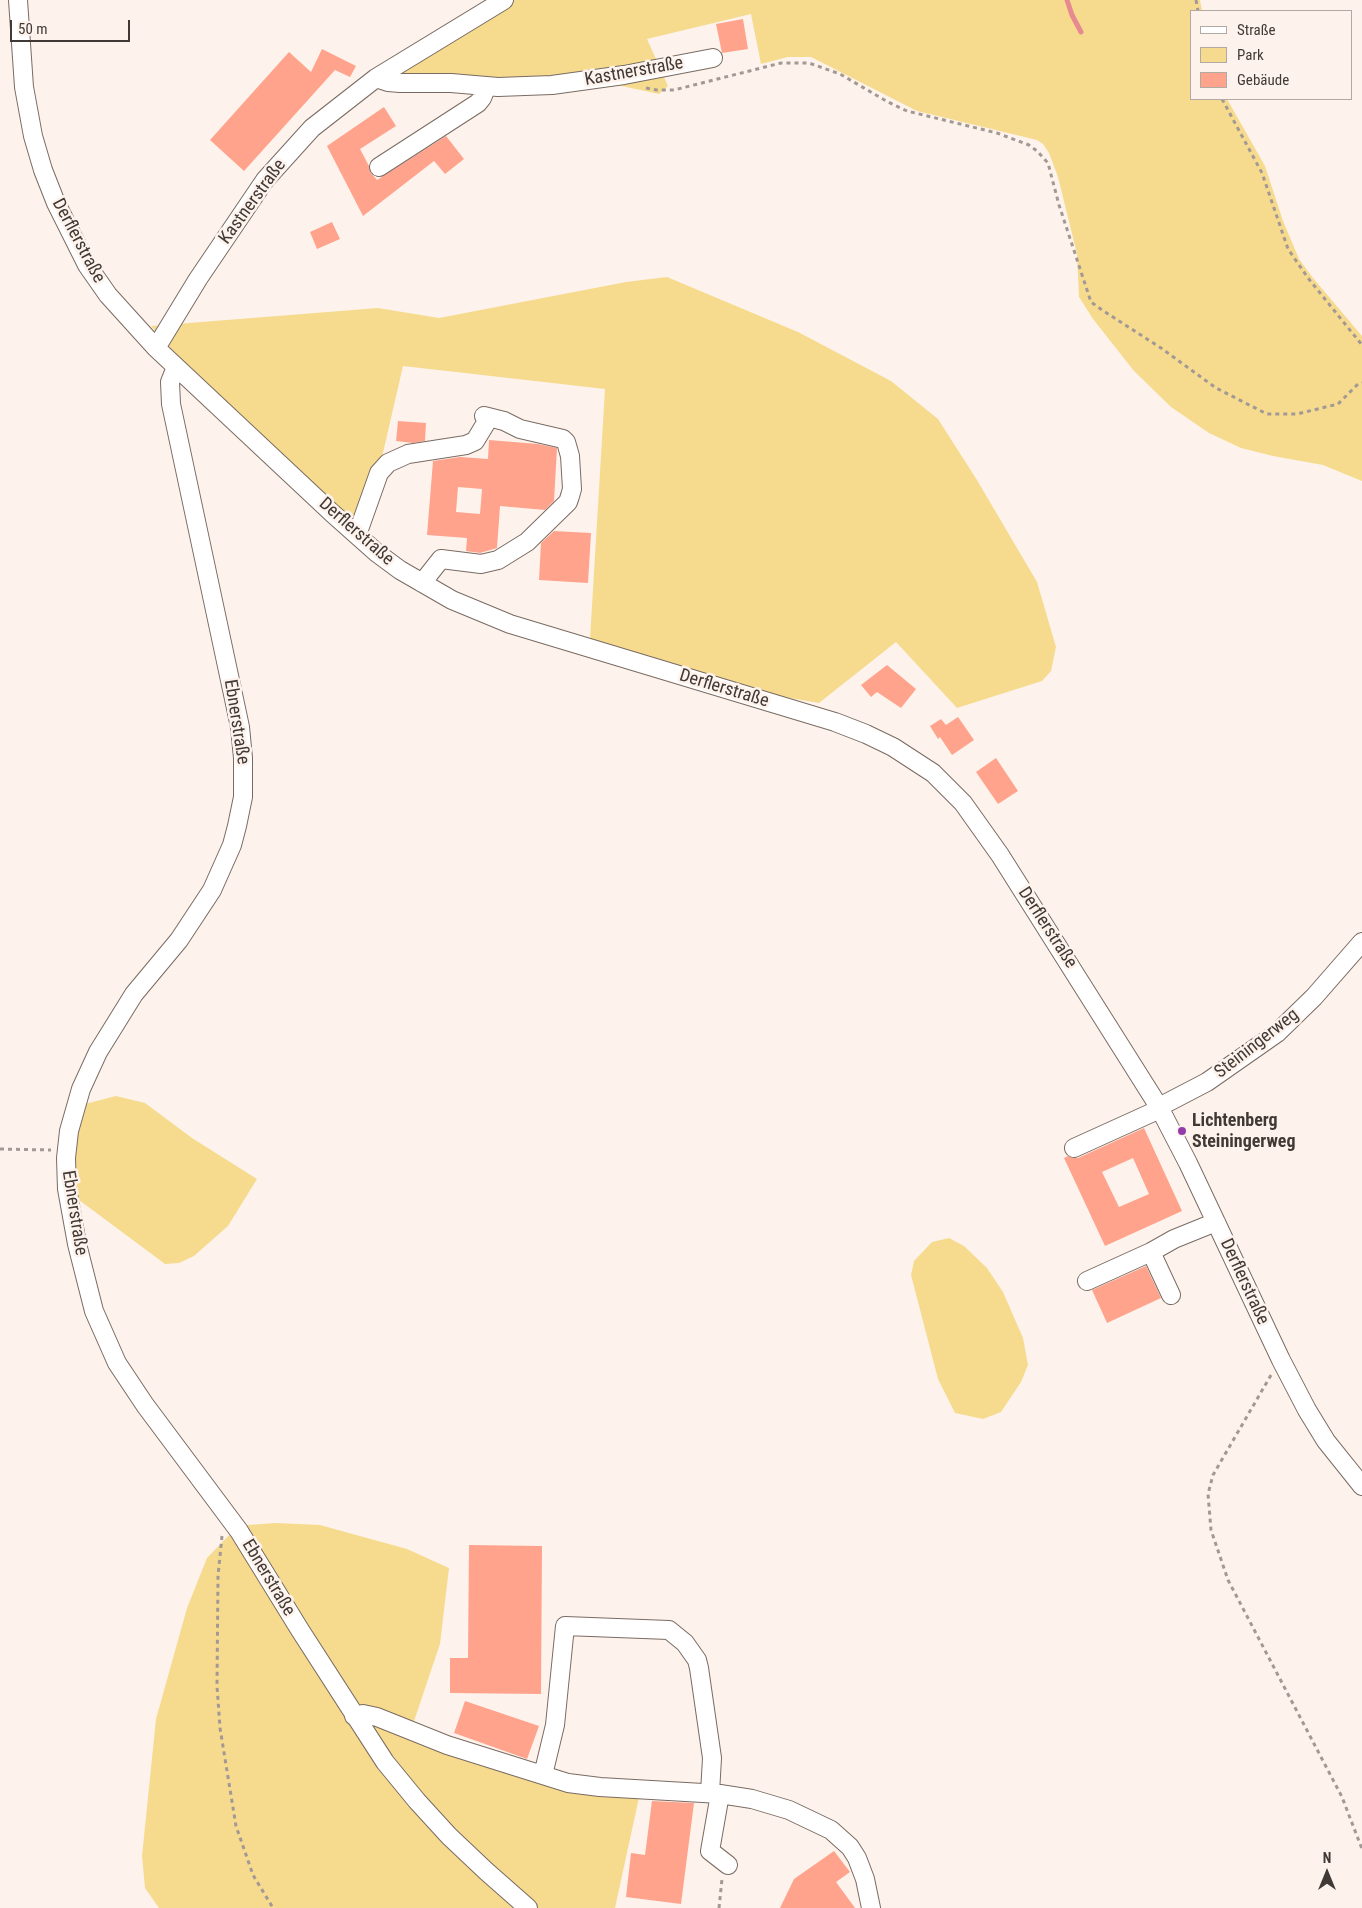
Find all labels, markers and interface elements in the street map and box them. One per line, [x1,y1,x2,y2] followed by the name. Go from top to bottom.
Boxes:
[12,10,132,42] scale bar
[1190,10,1352,100] legend
[18,20,48,38] text: 50 m
[1237,21,1276,39] text: Straße
[1237,46,1264,64] text: Park
[583,53,685,91] street label: Kastnerstraße
[1237,71,1289,89] text: Gebäude
[215,155,291,249] street label: Kastnerstraße
[47,195,109,287] street label: Derflerstraße
[314,494,398,570] street label: Derflerstraße
[677,665,771,713] street label: Derflerstraße
[219,678,253,766] street label: Ebnerstraße
[1013,883,1081,973] street label: Derflerstraße
[1211,1004,1303,1084] street label: Steiningerweg
[1192,1110,1295,1152] place label: Lichtenberg Steiningerweg
[1176,1125,1188,1137] marker: Lichtenberg Steiningerweg
[57,1169,91,1257] street label: Ebnerstraße
[1215,1236,1273,1328] street label: Derflerstraße
[237,1536,299,1620] street label: Ebnerstraße
[1302,1848,1352,1898] north arrow
[1323,1850,1331,1866] text: N

